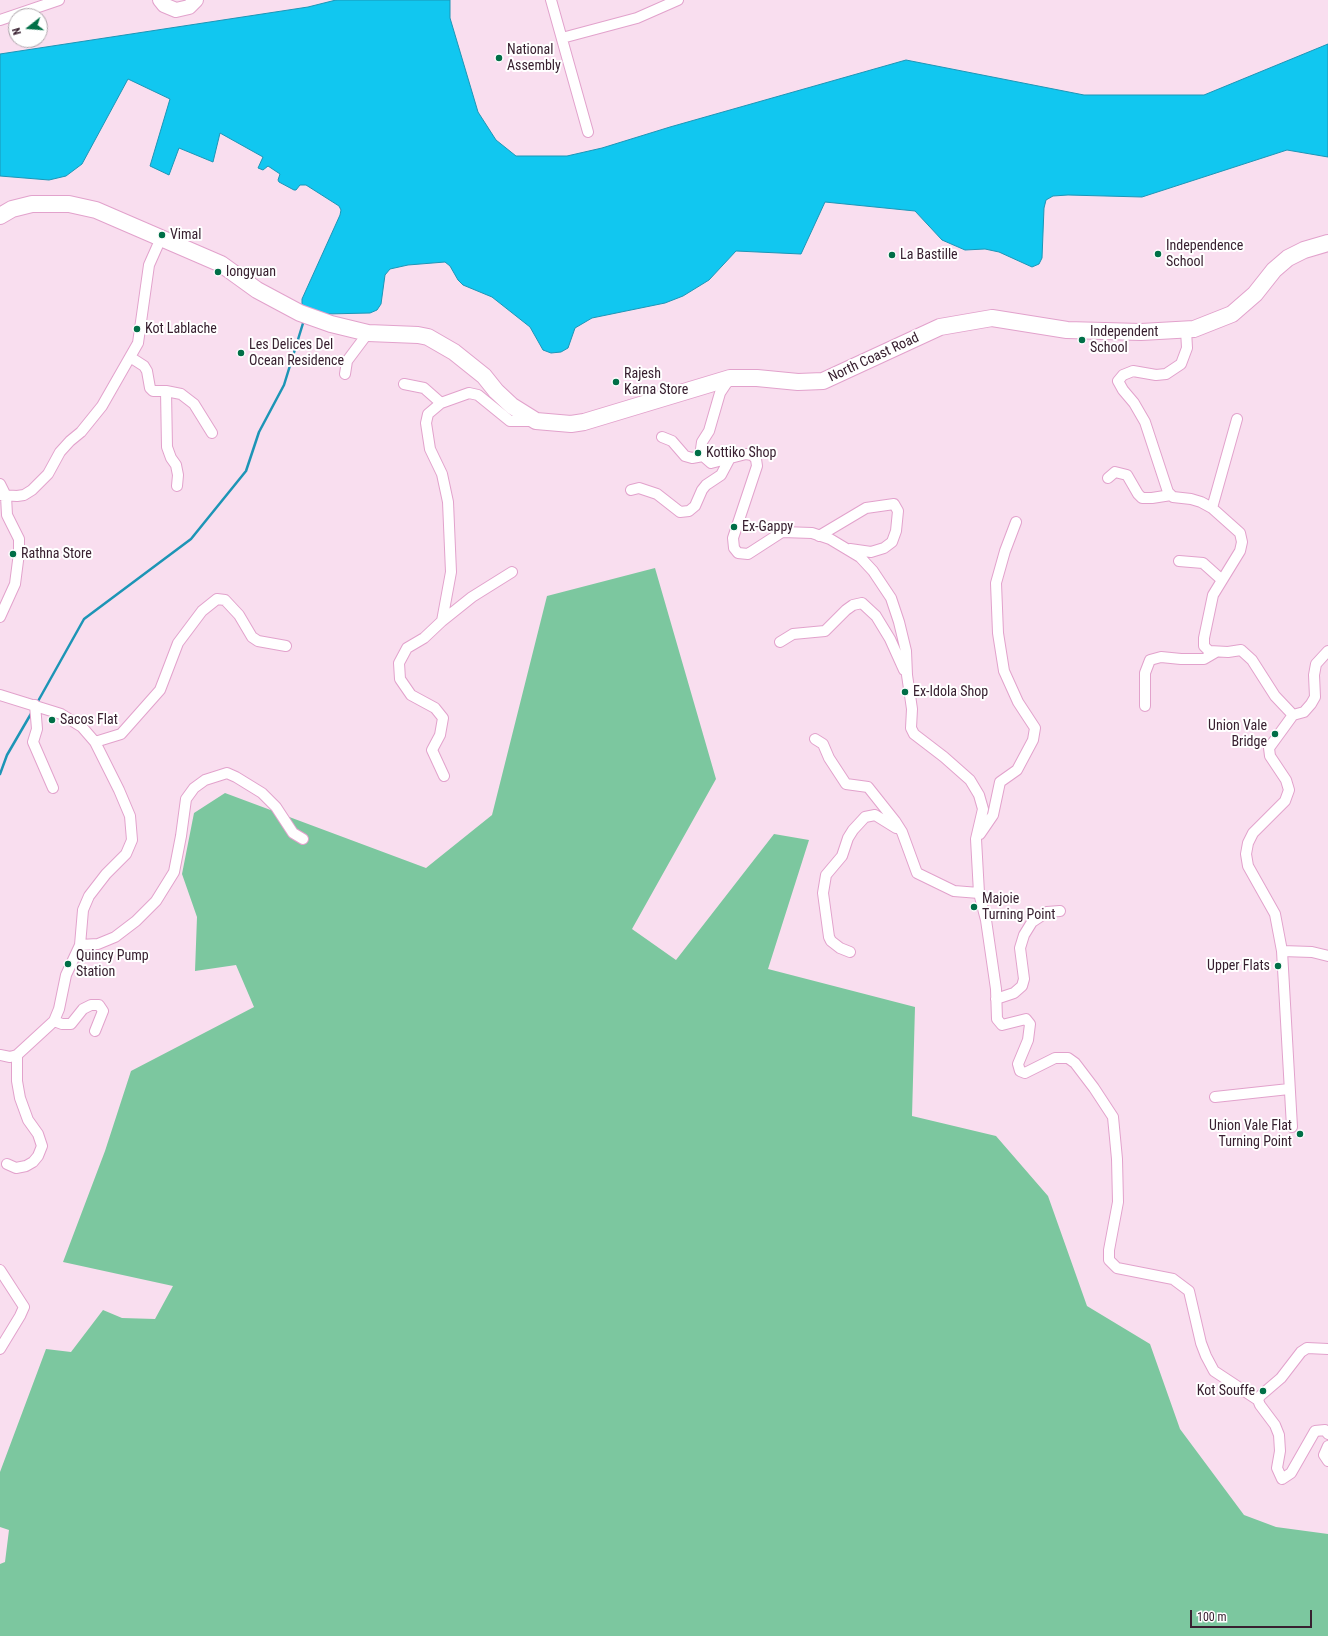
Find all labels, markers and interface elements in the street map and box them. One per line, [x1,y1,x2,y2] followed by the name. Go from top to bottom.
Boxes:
[8,8,48,48] north arrow
[10,26,24,36] text: N
[507,42,561,74] place label: National Assembly
[494,53,504,63] marker: National Assembly
[170,227,202,243] place label: Vimal
[157,230,167,240] marker: Vimal
[1166,238,1243,270] place label: Independence School
[900,247,958,263] place label: La Bastille
[1153,249,1163,259] marker: Independence School
[887,250,897,260] marker: La Bastille
[226,264,276,280] place label: longyuan
[213,267,223,277] marker: longyuan
[145,321,217,337] place label: Kot Lablache
[132,324,142,334] marker: Kot Lablache
[1090,324,1158,356] place label: Independent School
[826,330,922,386] street label: North Coast Road
[1077,335,1087,345] marker: Independent School
[249,337,344,370] place label: Les Delices Del Ocean Residence
[236,348,246,358] marker: Les Delices Del Ocean Residence
[624,366,688,398] place label: Rajesh Karna Store
[611,377,621,387] marker: Rajesh Karna Store
[706,445,776,461] place label: Kottiko Shop
[693,448,703,458] marker: Kottiko Shop
[742,519,793,535] place label: Ex-Gappy
[729,522,739,532] marker: Ex-Gappy
[21,546,92,562] place label: Rathna Store
[8,549,18,559] marker: Rathna Store
[913,684,988,700] place label: Ex-Idola Shop
[900,687,910,697] marker: Ex-Idola Shop
[60,712,118,728] place label: Sacos Flat
[47,715,57,725] marker: Sacos Flat
[1208,718,1267,750] place label: Union Vale Bridge
[1270,729,1280,739] marker: Union Vale Bridge
[982,891,1055,924] place label: Majoie Turning Point
[969,902,979,912] marker: Majoie Turning Point
[76,948,149,980] place label: Quincy Pump Station
[1207,958,1270,974] place label: Upper Flats
[63,959,73,969] marker: Quincy Pump Station
[1273,961,1283,971] marker: Upper Flats
[1209,1118,1292,1150] place label: Union Vale Flat Turning Point
[1295,1129,1305,1139] marker: Union Vale Flat Turning Point
[1197,1383,1255,1399] place label: Kot Souffe
[1258,1386,1268,1396] marker: Kot Souffe
[1192,1602,1314,1628] scale bar
[1197,1610,1227,1624] text: 100 m

